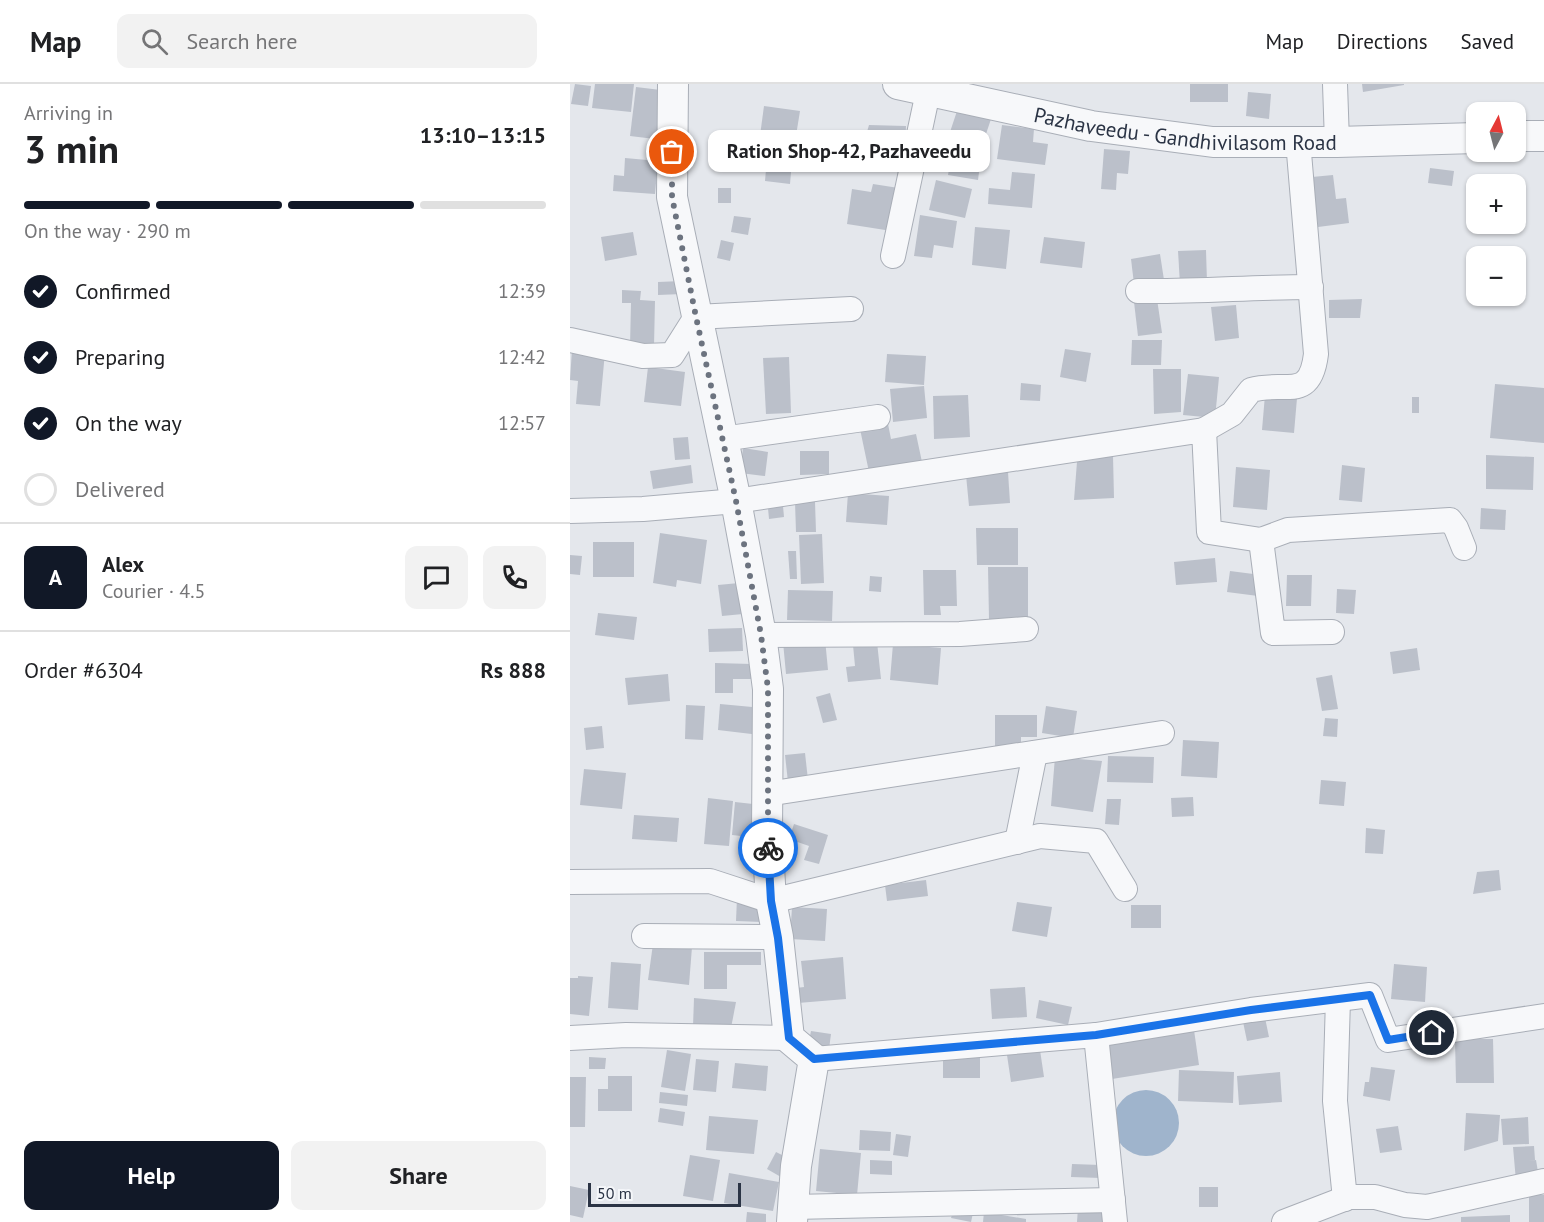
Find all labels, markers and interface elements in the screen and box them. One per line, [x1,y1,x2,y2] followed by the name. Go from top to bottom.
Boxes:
[117,14,537,68] search box
[30,23,81,60] text: Map
[138,25,171,58] icon: search
[186,27,297,55] text: Search here
[1265,28,1304,55] text: Map
[1337,28,1428,55] text: Directions
[1461,28,1514,55] text: Saved
[24,100,113,126] text: Arriving in
[1032,101,1337,156] street label: Pazhaveedu - Gandhivilasom Road
[1466,102,1526,162] north arrow
[1466,102,1526,306] map controls
[420,121,546,149] text: 13:10–13:15
[24,123,119,174] text: 3 min
[646,126,697,177] pin
[708,131,990,173] callout: Ration Shop-42, Pazhaveedu
[655,135,688,168] icon: bag
[727,138,971,164] text: Ration Shop-42, Pazhaveedu
[1466,174,1526,234] button: +
[24,218,191,244] text: On the way · 290 m
[1466,246,1526,306] button: −
[24,275,57,308] icon: check
[75,277,171,305] text: Confirmed
[498,278,546,304] text: 12:39
[24,341,57,374] icon: check
[75,343,165,371] text: Preparing
[498,344,546,370] text: 12:42
[24,407,57,440] icon: check
[75,409,182,437] text: On the way
[498,410,546,436] text: 12:57
[75,475,165,503] text: Delivered
[405,546,468,609] button: chat
[483,546,546,609] button: phone
[102,550,144,578] text: Alex
[49,563,62,591] text: A
[102,578,205,604] text: Courier · 4.5
[24,656,143,684] text: Order #6304
[480,656,546,684] text: Rs 888
[738,818,798,878] courier
[752,832,785,865] icon: bike
[1406,1007,1457,1058] pin
[1415,1016,1448,1049] icon: home
[24,1141,279,1210] button: Help
[291,1141,546,1210] button: Share
[588,1180,741,1208] scale bar
[597,1183,632,1203] text: 50 m

